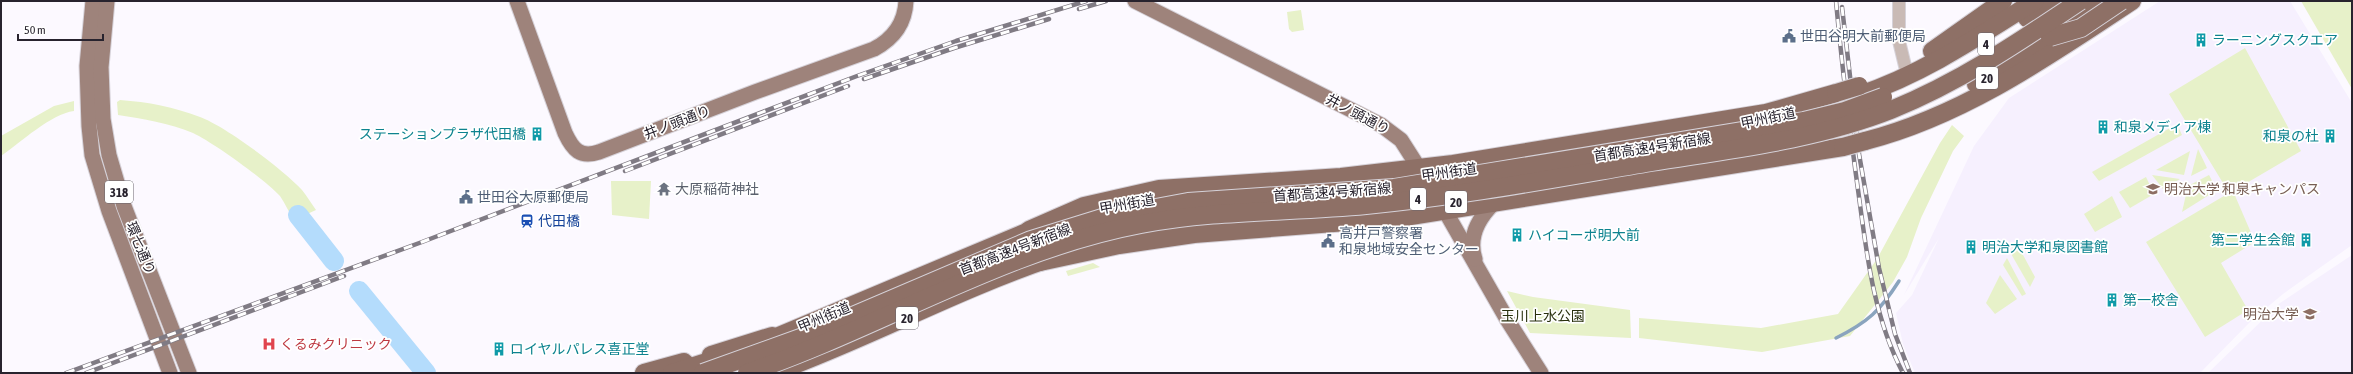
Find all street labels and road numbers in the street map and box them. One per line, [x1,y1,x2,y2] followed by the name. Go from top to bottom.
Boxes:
[1978,33,1994,55] road number: 4
[1976,67,1998,89] road number: 20
[1323,91,1393,137] street label: 井ノ頭通り
[641,102,713,142] street label: 井ノ頭通り
[1739,104,1797,132] street label: 甲州街道
[1592,130,1712,164] street label: 首都高速4号新宿線
[1420,160,1478,184] street label: 甲州街道
[1272,180,1392,204] street label: 首都高速4号新宿線
[105,181,133,203] road number: 318
[1410,188,1426,210] road number: 4
[1098,191,1156,217] street label: 甲州街道
[1445,191,1467,213] road number: 20
[123,219,159,277] street label: 環七通り
[957,220,1073,278] street label: 首都高速4号新宿線
[795,299,853,335] street label: 甲州街道
[896,307,918,329] road number: 20

